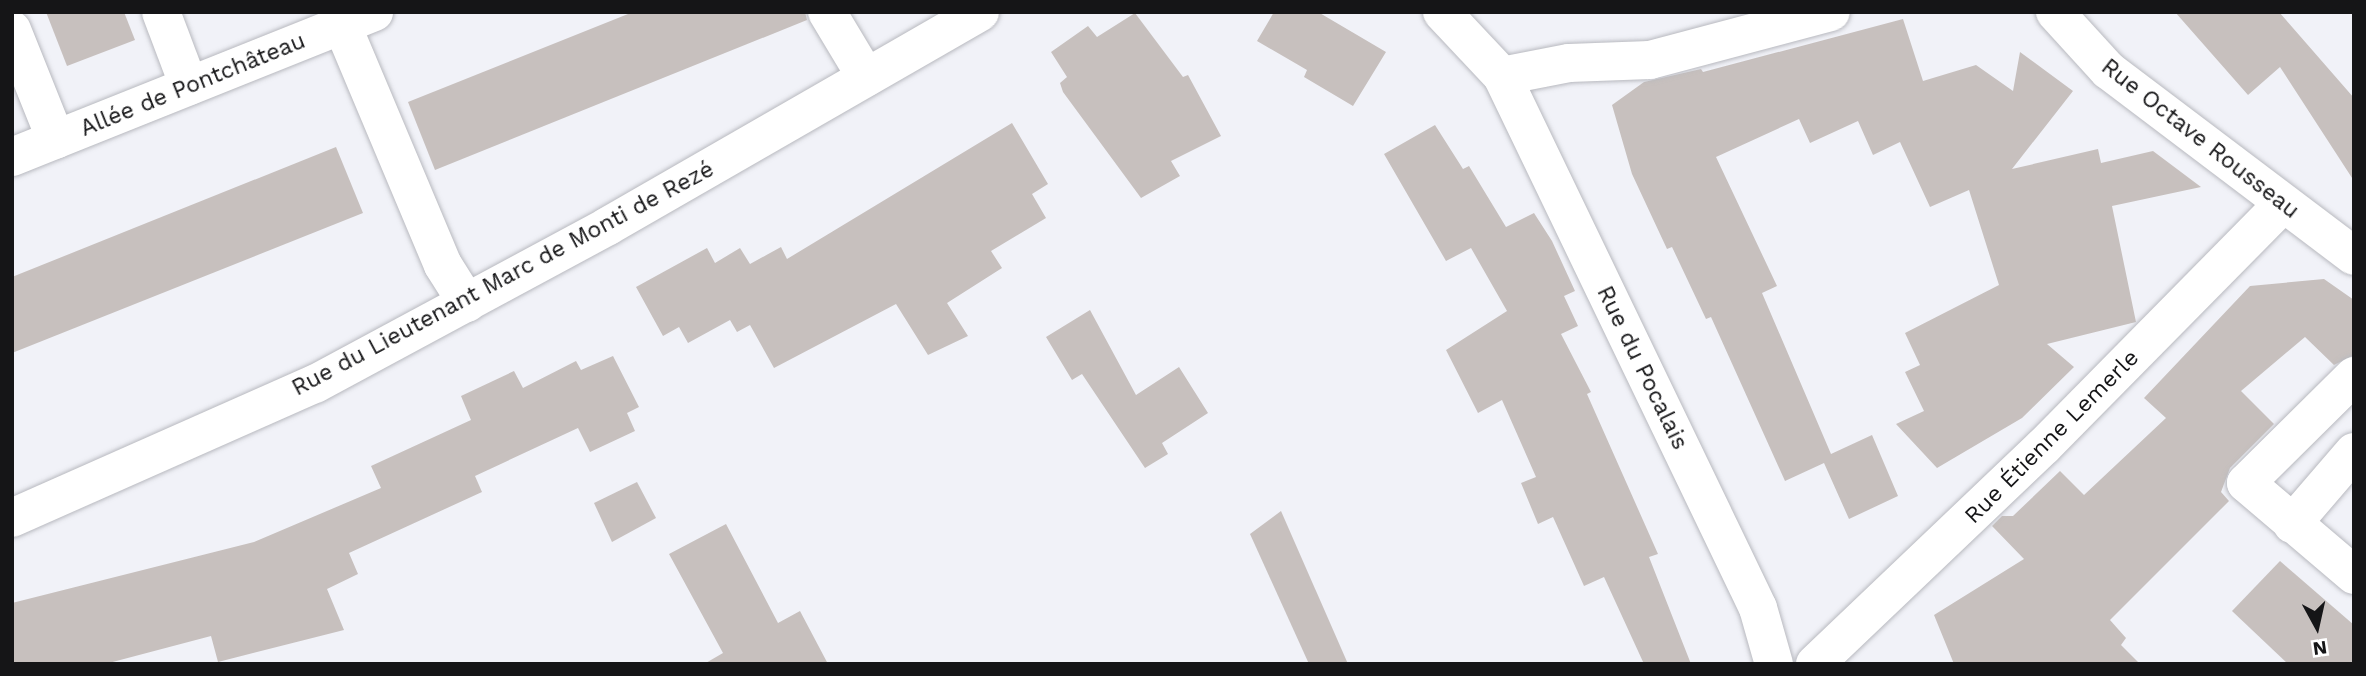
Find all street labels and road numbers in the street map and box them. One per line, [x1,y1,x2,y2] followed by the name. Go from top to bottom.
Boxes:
[76,27,310,143] street label: Allée de Pontchâteau
[2096,53,2304,225] street label: Rue Octave Rousseau
[287,156,719,402] street label: Rue du Lieutenant Marc de Monti de Rezé
[1590,282,1694,454] street label: Rue du Pocalais
[1959,344,2145,530] street label: Rue Étienne Lemerle

